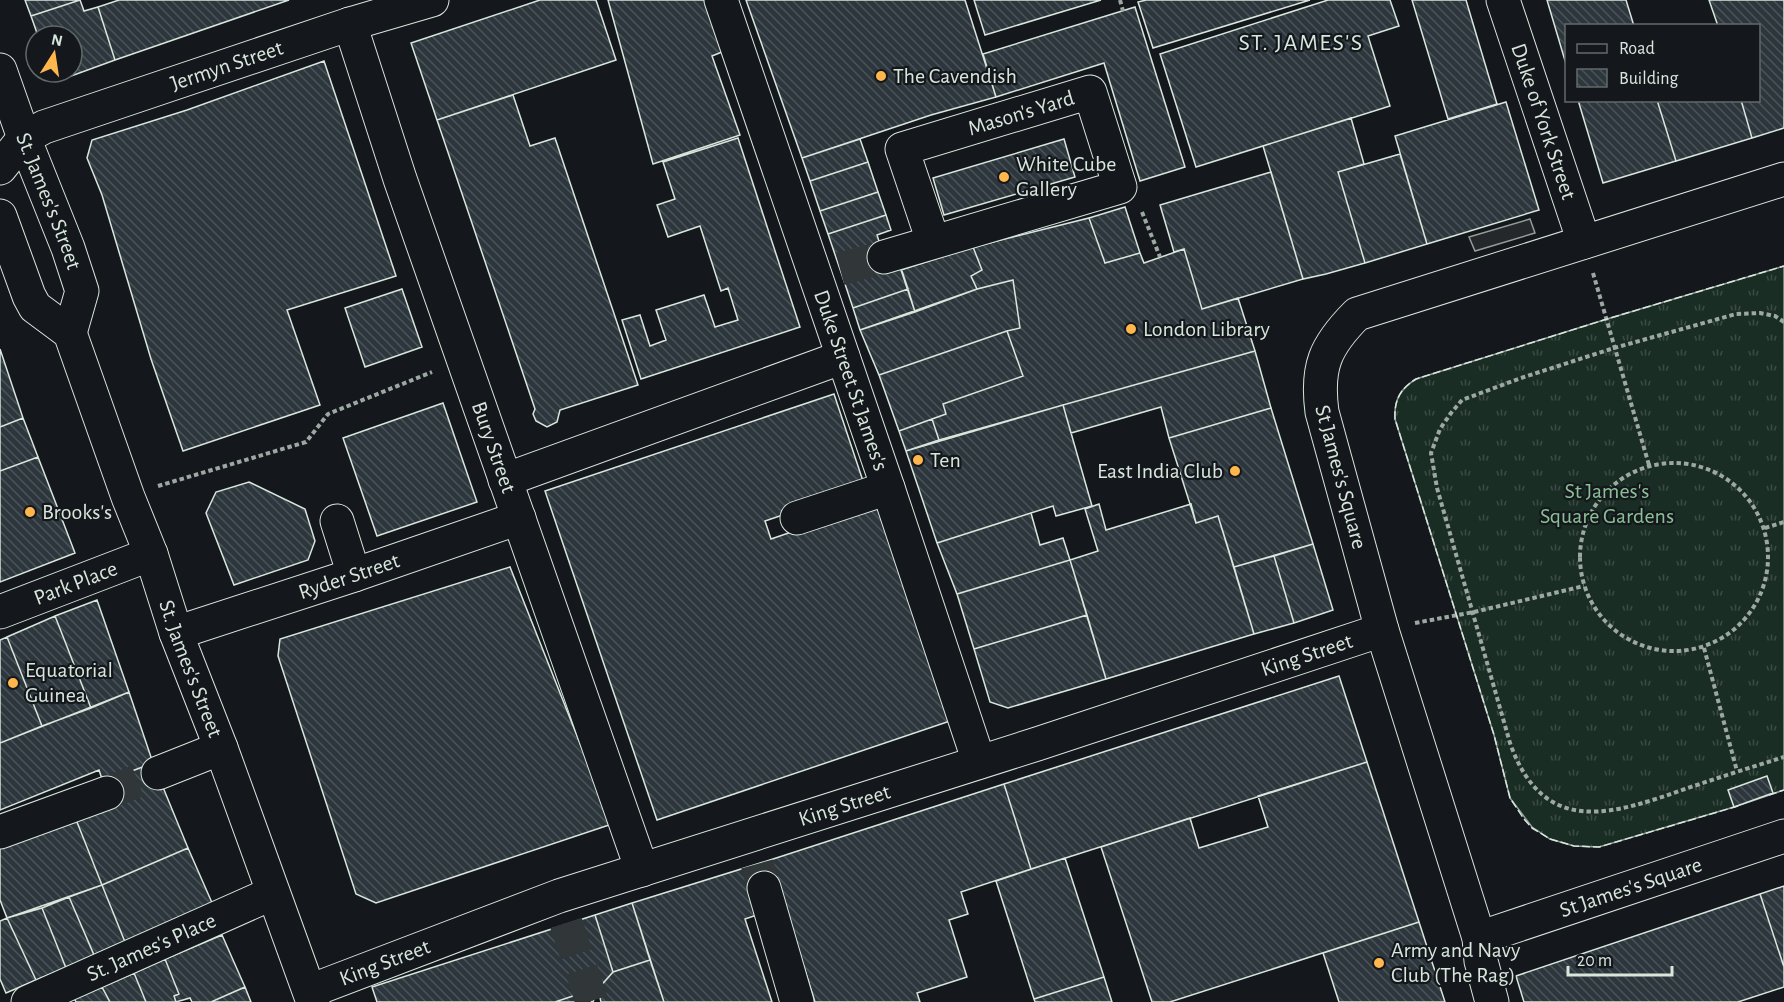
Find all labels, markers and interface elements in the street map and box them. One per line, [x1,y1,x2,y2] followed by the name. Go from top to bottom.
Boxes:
[24,24,84,84] north arrow
[1565,24,1760,102] legend
[50,31,64,49] text: N
[1238,31,1364,55] district label: ST. JAMES'S
[168,36,286,95] street label: Jermyn Street
[1619,40,1655,58] text: Road
[1507,41,1580,202] street label: Duke of York Street
[893,65,1017,87] place label: The Cavendish
[874,69,888,83] marker: The Cavendish
[1619,70,1679,88] text: Building
[965,86,1077,140] street label: Mason's Yard
[12,130,85,272] street label: St. James's Street
[1016,153,1117,200] place label: White Cube Gallery
[997,170,1011,184] marker: White Cube Gallery
[810,287,892,474] street label: Duke Street St James's
[1143,318,1271,340] place label: London Library
[1124,322,1138,336] marker: London Library
[468,399,520,496] street label: Bury Street
[1311,403,1371,551] street label: St James's Square
[930,449,961,471] place label: Ten
[911,453,925,467] marker: Ten
[1097,460,1223,482] place label: East India Club
[1228,464,1242,478] marker: East India Club
[1540,480,1674,527] park label: St James's Square Gardens
[42,501,112,523] place label: Brooks's
[23,505,37,519] marker: Brooks's
[296,549,402,603] street label: Ryder Street
[31,557,120,609] street label: Park Place
[155,597,227,740] street label: St. James's Street
[1258,630,1355,680] street label: King Street
[25,659,113,706] place label: Equatorial Guinea
[6,676,20,690] marker: Equatorial Guinea
[796,780,893,830] street label: King Street
[1557,853,1705,921] street label: St James's Square
[83,909,219,985] street label: St. James's Place
[336,935,433,990] street label: King Street
[1391,939,1521,986] place label: Army and Navy Club (The Rag)
[1568,939,1672,977] scale bar
[1577,952,1612,970] text: 20 m
[1372,956,1386,970] marker: Army and Navy Club (The Rag)

